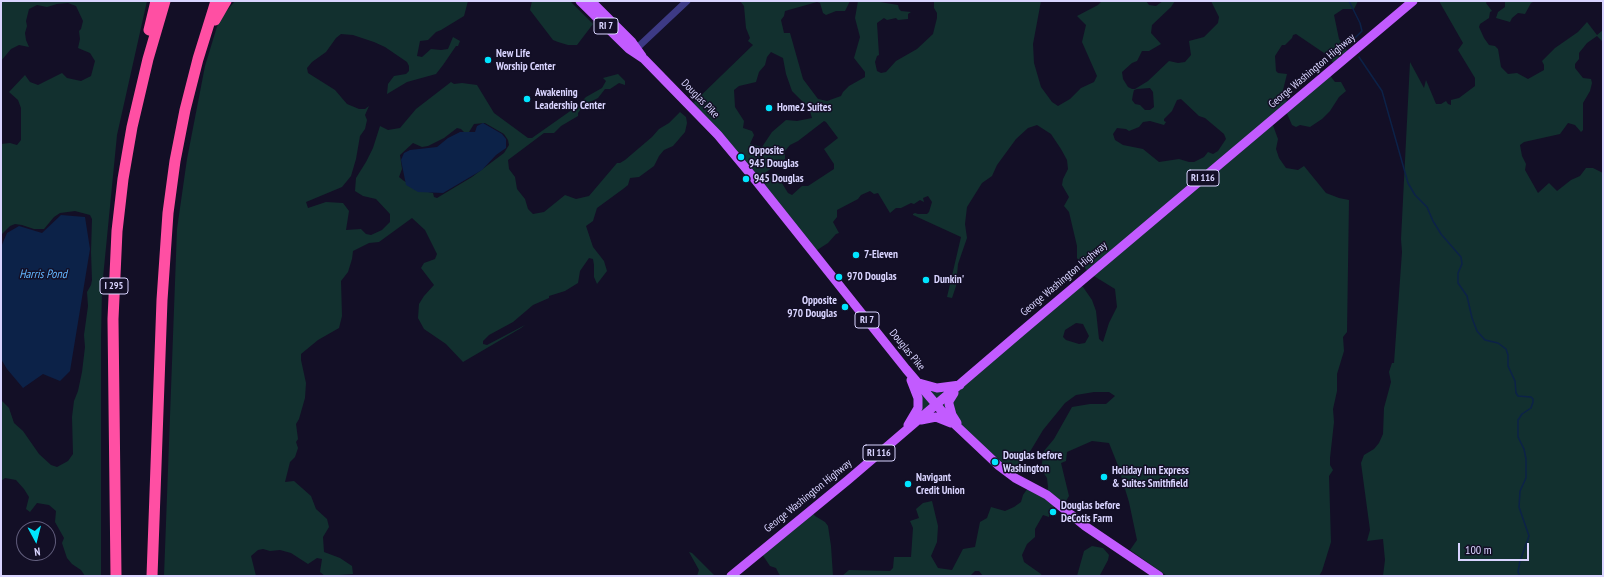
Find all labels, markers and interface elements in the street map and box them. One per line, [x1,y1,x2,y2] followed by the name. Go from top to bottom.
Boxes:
[594,18,618,34] road number: RI 7
[1266,31,1358,111] street label: George Washington Highway
[496,47,555,73] place label: New Life Worship Center
[483,55,493,65] marker: New Life Worship Center
[678,77,722,121] street label: Douglas Pike
[535,86,605,112] place label: Awakening Leadership Center
[522,94,532,104] marker: Awakening Leadership Center
[777,101,831,115] place label: Home2 Suites
[764,103,774,113] marker: Home2 Suites
[749,144,799,170] place label: Opposite 945 Douglas
[736,152,746,162] marker: Opposite 945 Douglas
[1187,170,1219,186] road number: RI 116
[754,172,804,186] place label: 945 Douglas
[741,174,751,184] marker: 945 Douglas
[1018,239,1110,319] street label: George Washington Highway
[864,248,898,262] place label: 7-Eleven
[851,250,861,260] marker: 7-Eleven
[19,268,67,282] water label: Harris Pond
[847,270,897,284] place label: 970 Douglas
[834,272,844,282] marker: 970 Douglas
[934,273,964,287] place label: Dunkin'
[921,275,931,285] marker: Dunkin'
[100,278,128,294] road number: I 295
[787,294,837,320] place label: Opposite 970 Douglas
[840,302,850,312] marker: Opposite 970 Douglas
[855,312,879,328] road number: RI 7
[886,327,928,373] street label: Douglas Pike
[863,445,895,461] road number: RI 116
[1003,449,1062,475] place label: Douglas before Washington
[762,457,854,535] street label: George Washington Highway
[990,457,1000,467] marker: Douglas before Washington
[1112,464,1189,490] place label: Holiday Inn Express & Suites Smithfield
[916,471,965,497] place label: Navigant Credit Union
[1099,472,1109,482] marker: Holiday Inn Express & Suites Smithfield
[903,479,913,489] marker: Navigant Credit Union
[1061,499,1120,525] place label: Douglas before DeCotis Farm
[1048,507,1058,517] marker: Douglas before DeCotis Farm
[16,521,56,561] north arrow
[1460,535,1531,561] scale bar
[1465,542,1492,557] text: 100 m
[34,545,41,559] text: N

